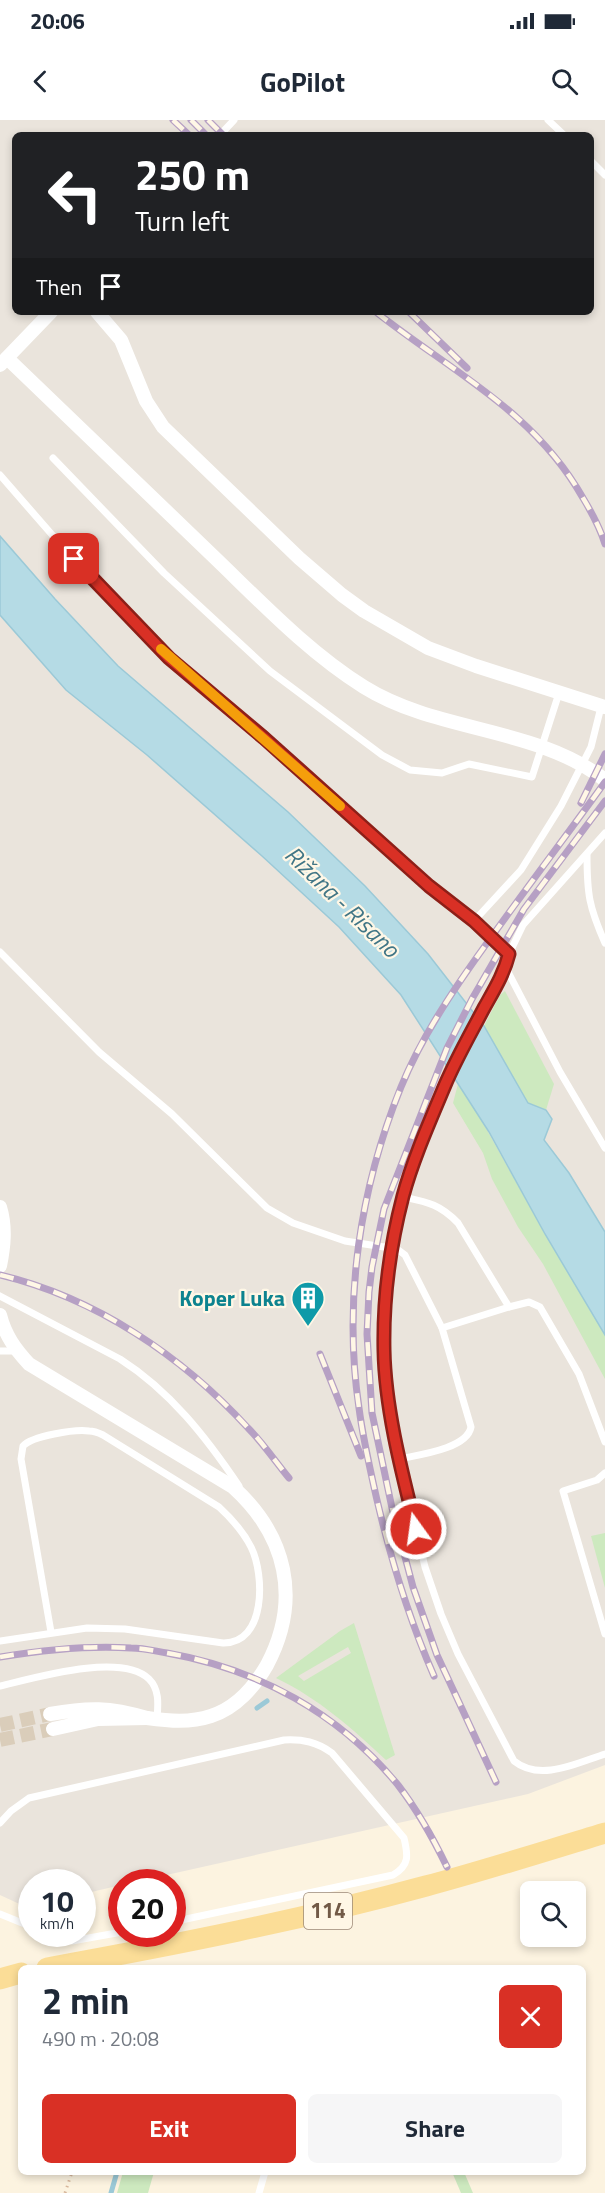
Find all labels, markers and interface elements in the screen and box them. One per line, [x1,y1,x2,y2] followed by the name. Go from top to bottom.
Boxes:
[30,4,85,38] text: 20:06
[260,61,345,102] text: GoPilot
[24,65,57,98] icon: back
[548,65,581,98] icon: search
[135,142,250,206] text: 250 m
[36,156,114,234] icon: left
[135,200,229,241] text: Turn left
[36,270,82,304] text: Then
[94,270,127,303] icon: arrive
[48,533,99,584] pin
[57,542,90,575] icon: arrive
[277,837,409,966] water label: Rižana - Risano
[290,1280,326,1327] building icon: Koper Luka
[179,1281,285,1315] place label: Koper Luka
[384,1497,448,1561] position arrow
[108,1869,186,1947] speed limit sign: 20
[40,1878,74,1924] text: 10
[520,1881,586,1947] map controls
[520,1881,586,1947] button: search
[304,1893,352,1929] road number: 114
[40,1912,74,1935] text: km/h
[42,1973,129,2028] text: 2 min
[499,1985,562,2048] button: close
[42,2023,159,2054] text: 490 m · 20:08
[42,2094,296,2163] button: Exit
[308,2094,562,2163] button: Share

